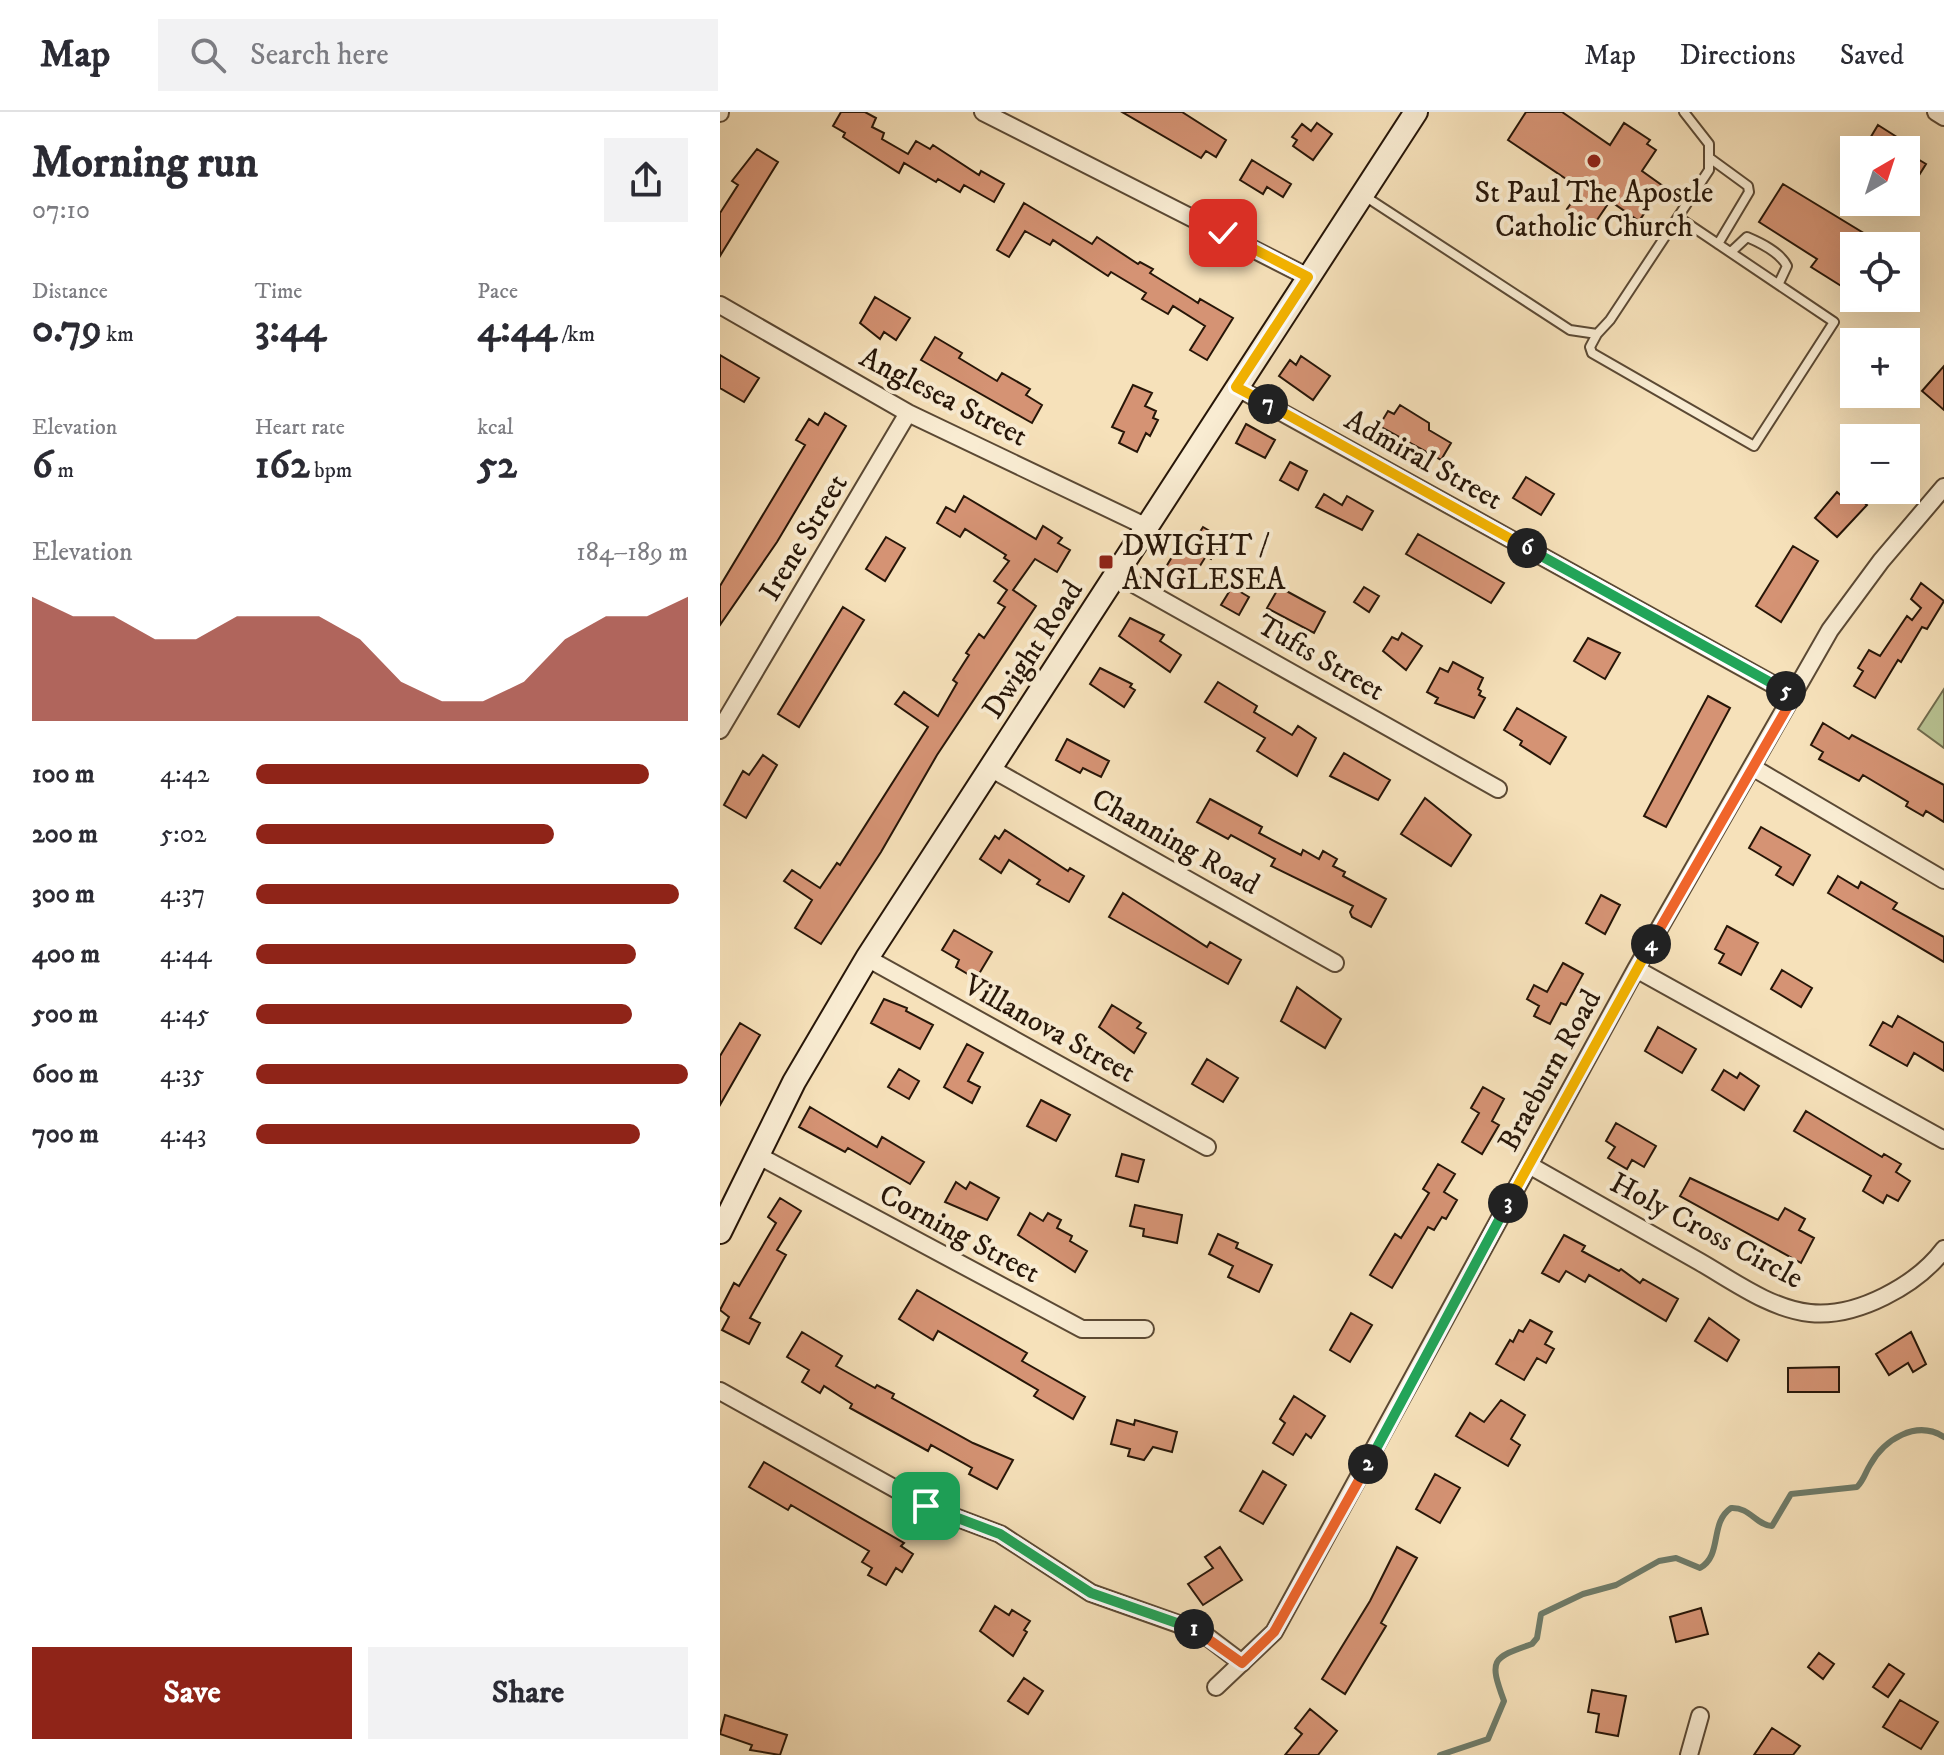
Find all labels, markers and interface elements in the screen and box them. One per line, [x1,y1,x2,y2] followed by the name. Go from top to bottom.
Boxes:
[158,19,718,91] search box
[40,31,110,79] text: Map
[186,33,230,77] icon: search
[250,37,389,74] text: Search here
[1584,38,1636,73] text: Map
[1680,38,1796,73] text: Directions
[1840,38,1904,73] text: Saved
[32,136,258,191] text: Morning run
[1840,136,1920,216] north arrow
[1840,136,1920,504] map controls
[604,138,688,222] button: share
[1585,152,1603,170] marker: St Paul The Apostle Catholic Church
[1475,175,1713,246] place label: St Paul The Apostle Catholic Church
[32,194,90,227] text: 07:10
[1189,199,1257,267] pin
[1201,211,1245,255] icon: check
[1840,232,1920,312] button: locate
[32,278,108,305] text: Distance
[255,278,302,305] text: Time
[477,278,518,305] text: Pace
[32,305,102,355] text: 0.79
[255,305,326,355] text: 3:44
[477,305,557,355] text: 4:44
[102,321,134,348] text: km
[557,321,595,348] text: /km
[1840,328,1920,408] button: +
[853,339,1033,455] street label: Anglesea Street
[1248,384,1288,424] pin: 7
[1262,390,1274,417] text: 7
[1338,402,1509,519] street label: Admiral Street
[32,414,117,441] text: Elevation
[255,414,345,441] text: Heart rate
[477,414,513,441] text: kcal
[1840,424,1920,504] button: −
[32,441,53,491] text: 6
[255,441,310,491] text: 162
[477,441,517,491] text: 52
[53,457,74,484] text: m
[310,457,352,484] text: bpm
[752,468,857,608] street label: Irene Street
[1122,528,1286,599] place label: DWIGHT / ANGLESEA
[1507,528,1547,568] pin: 6
[1521,534,1533,561] text: 6
[32,536,133,569] text: Elevation
[576,536,688,569] text: 184–189 m
[1097,553,1115,571] marker: DWIGHT / ANGLESEA
[975,574,1092,726] street label: Dwight Road
[1250,607,1391,710] street label: Tufts Street
[1766,671,1806,711] pin: 5
[1781,677,1791,704] text: 5
[32,758,95,791] text: 100 m
[160,758,210,791] text: 4:42
[1085,781,1266,904] street label: Channing Road
[32,818,98,851] text: 200 m
[160,818,206,851] text: 5:02
[32,878,95,911] text: 300 m
[160,878,205,911] text: 4:37
[1631,924,1671,964] pin: 4
[1645,930,1657,957] text: 4
[32,938,100,971] text: 400 m
[160,938,212,971] text: 4:44
[956,966,1142,1092] street label: Villanova Street
[1491,983,1610,1158] street label: Braeburn Road
[32,998,98,1031] text: 500 m
[160,998,209,1031] text: 4:45
[32,1058,99,1091] text: 600 m
[160,1058,204,1091] text: 4:35
[32,1118,99,1151] text: 700 m
[160,1118,206,1151] text: 4:43
[1603,1165,1809,1298] street label: Holy Cross Circle
[873,1177,1046,1292] street label: Corning Street
[1488,1183,1528,1223] pin: 3
[1504,1189,1512,1216] text: 3
[1348,1444,1388,1484] pin: 2
[1363,1450,1373,1477] text: 2
[892,1472,960,1540] pin
[904,1484,948,1528] icon: arrive
[1174,1609,1214,1649] pin: 1
[1190,1615,1198,1642] text: 1
[32,1647,352,1739] button: Save
[368,1647,688,1739] button: Share

